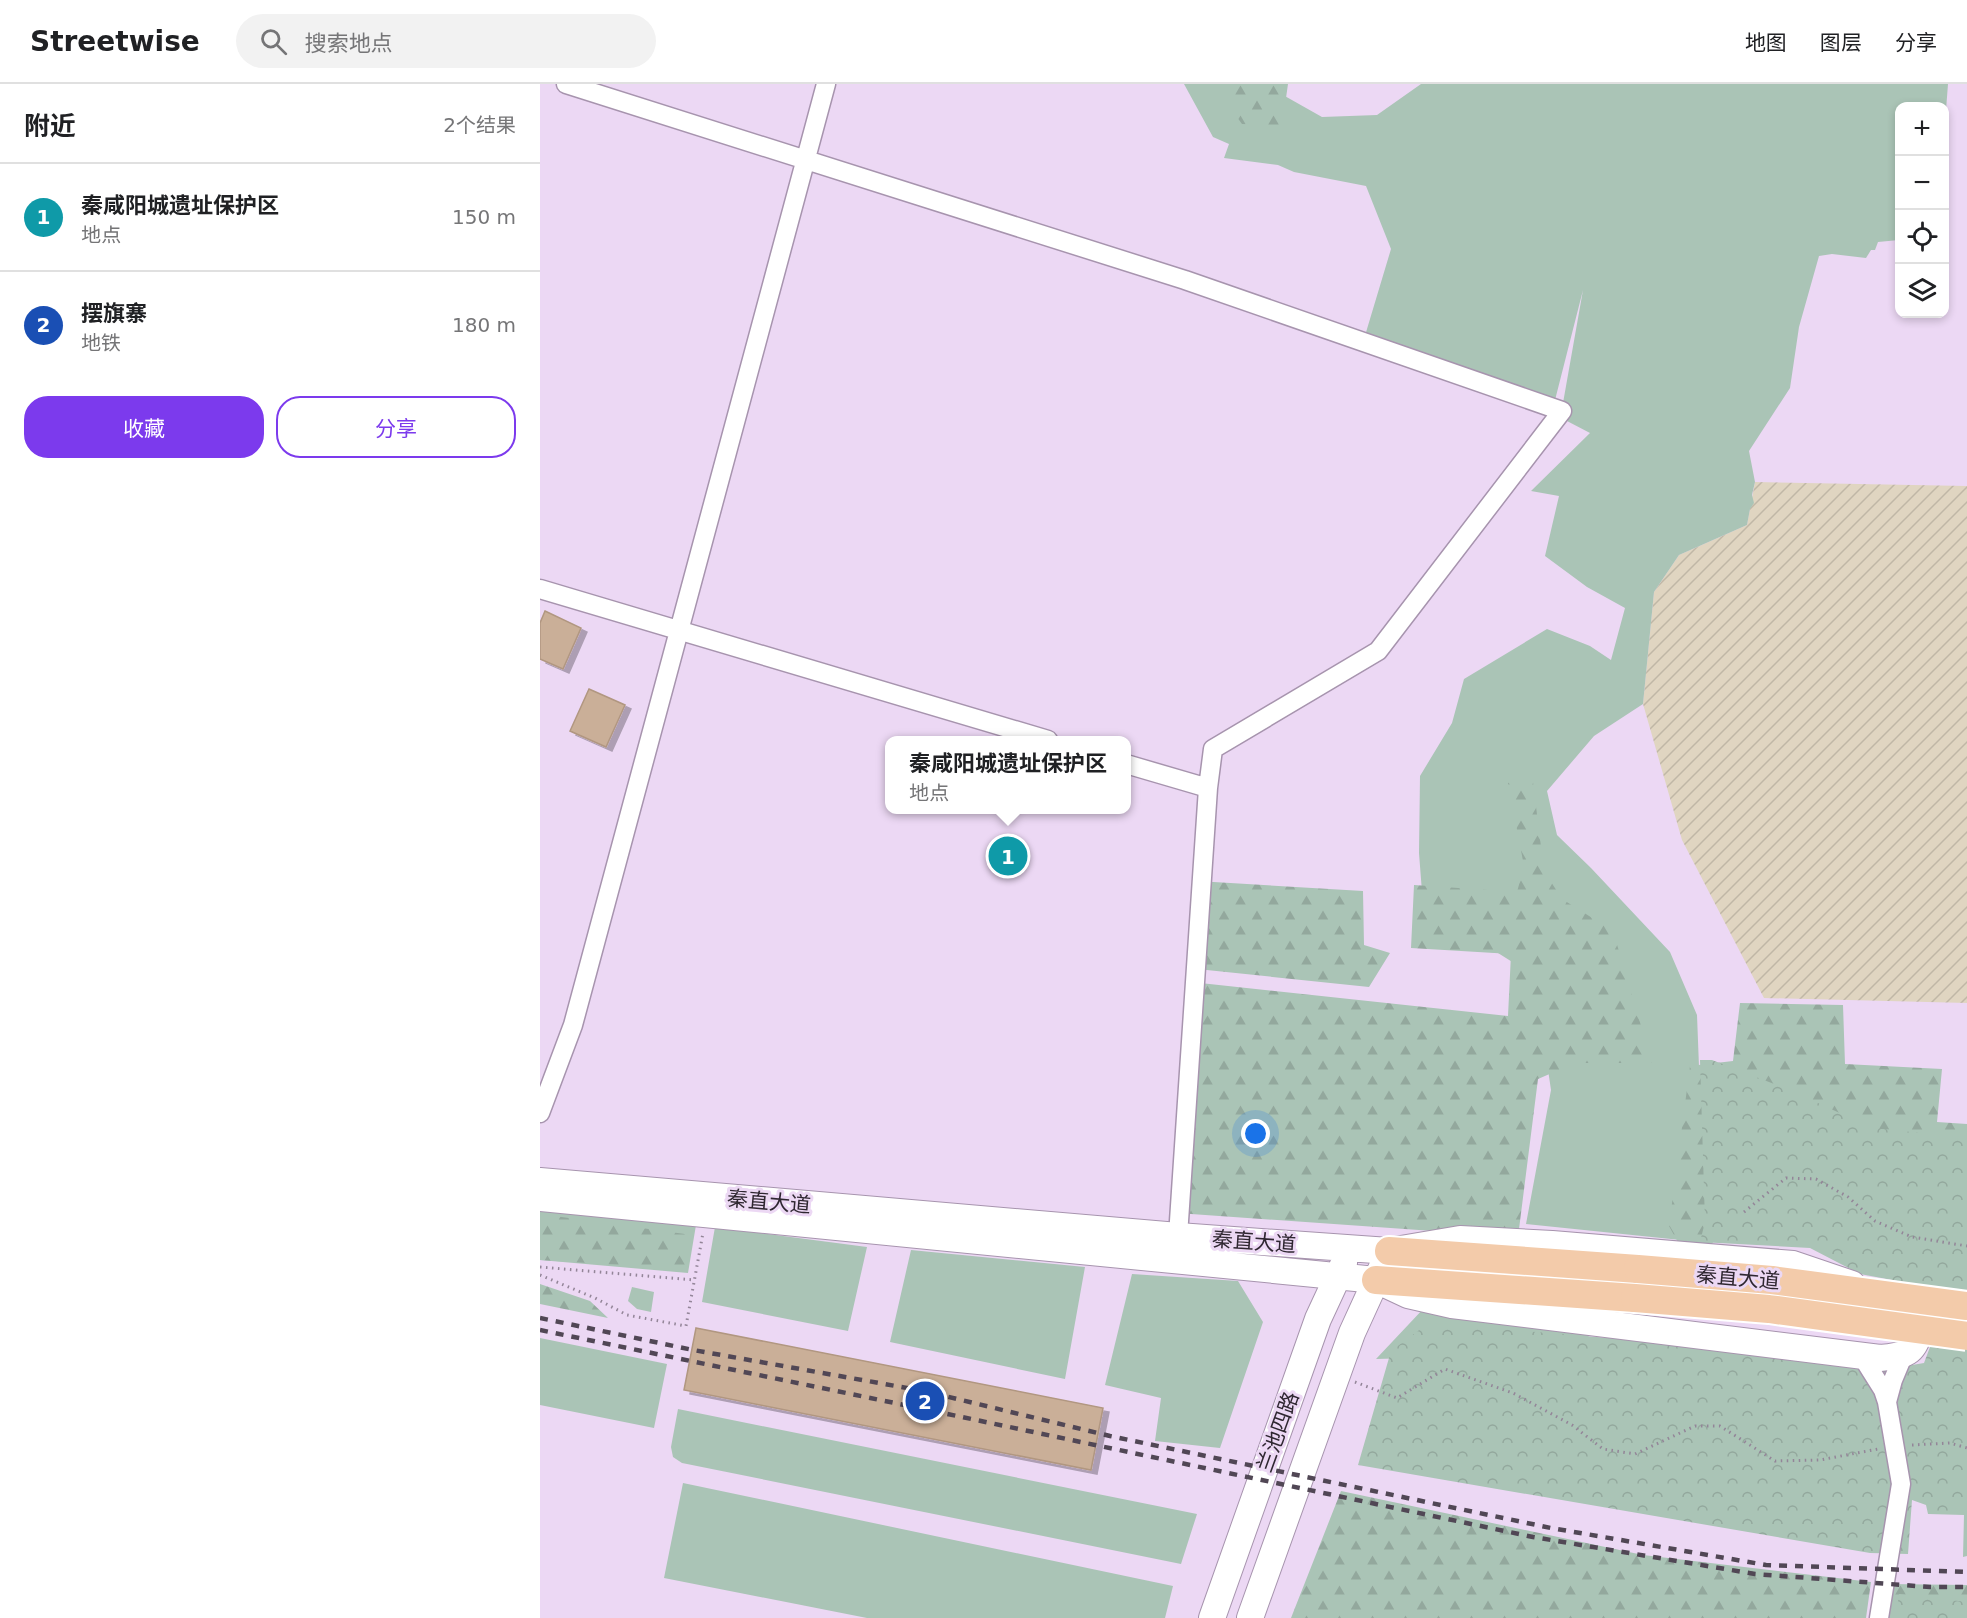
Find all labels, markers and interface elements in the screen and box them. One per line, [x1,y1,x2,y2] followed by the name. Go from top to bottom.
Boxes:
[236,14,656,68] search box
[30,25,200,58] text: Streetwise
[257,25,290,58] icon: search
[305,31,393,56] text: 搜索地点
[1745,31,1787,55] text: 地图
[1820,31,1862,55] text: 图层
[1895,31,1937,55] text: 分享
[1895,102,1949,318] map controls
[1895,102,1949,156] button: +
[24,111,76,141] text: 附近
[443,113,516,137] text: 2个结果
[1895,156,1949,210] button: −
[81,193,279,218] text: 秦咸阳城遗址保护区
[37,205,50,229] text: 1
[452,205,516,229] text: 150 m
[1895,210,1949,264] button: locate
[81,223,121,247] text: 地点
[1895,264,1949,318] button: layers
[81,301,147,326] text: 摆旗寨
[37,313,50,337] text: 2
[452,313,516,337] text: 180 m
[81,331,121,355] text: 地铁
[24,396,264,458] button: 收藏
[276,396,516,458] button: 分享
[885,736,1131,814] popup
[909,751,1107,776] text: 秦咸阳城遗址保护区
[909,781,949,805] text: 地点
[988,834,1028,878] pin: 1
[1241,1119,1270,1148] your location
[726,1186,812,1218] street label: 秦直大道
[1211,1227,1297,1257] street label: 秦直大道
[1695,1262,1781,1294] street label: 秦直大道
[906,1378,944,1424] pin: 2
[1252,1388,1304,1476] street label: 兰池四路

